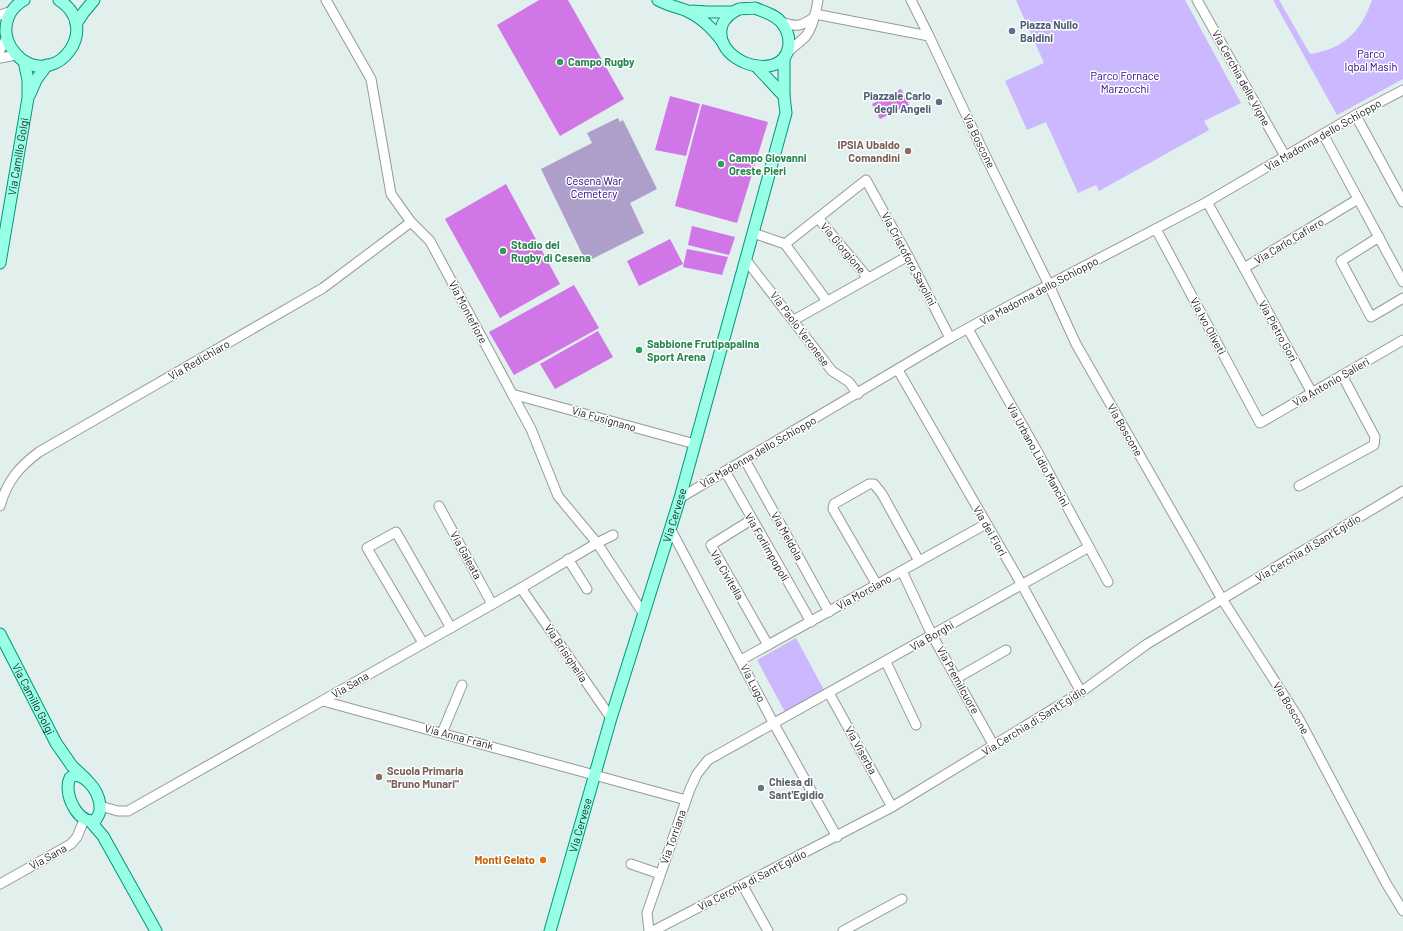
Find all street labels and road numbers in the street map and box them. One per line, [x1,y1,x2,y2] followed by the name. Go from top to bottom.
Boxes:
[1210,27,1273,128] street label: Via Cerchia delle Vigne
[1262,96,1383,173] street label: Via Madonna dello Schioppo
[961,112,998,170] street label: Via Boscone
[5,116,31,196] street label: Via Camillo Golgi
[879,210,940,308] street label: Via Cristoforo Savolini
[1252,215,1326,266] street label: Via Carlo Cafiero
[818,219,869,276] street label: Via Giorgione
[977,254,1100,327] street label: Via Madonna dello Schioppo
[446,278,490,345] street label: Via Montefiore
[768,289,833,369] street label: Via Paolo Veronese
[1188,295,1229,357] street label: Via Ivo Oliveti
[1256,298,1301,364] street label: Via Pietro Gori
[166,337,232,382] street label: Via Redichiaro
[1290,354,1372,409] street label: Via Antonio Salieri
[1004,401,1072,509] street label: Via Urbano Lidio Mancini
[1105,401,1146,459] street label: Via Boscone
[570,403,638,434] street label: Via Fusignano
[697,413,818,490] street label: Via Madonna dello Schioppo
[660,487,688,544] street label: Via Cervese
[971,503,1010,558] street label: Via dei Fiori
[769,509,806,562] street label: Via Meldola
[743,510,792,583] street label: Via Forlimpopoli
[1253,511,1363,584] street label: Via Cerchia di Sant'Egidio
[448,528,485,581] street label: Via Galeata
[708,548,747,602] street label: Via Civitella
[834,571,894,612] street label: Via Morciano
[907,618,956,653] street label: Via Borghi
[542,621,591,684] street label: Via Brisighella
[934,644,982,716] street label: Via Premilcuore
[10,661,58,737] street label: Via Camillo Golgi
[738,661,769,704] street label: Via Lugo
[329,669,371,700] street label: Via Sana
[1271,679,1312,736] street label: Via Boscone
[979,683,1088,758] street label: Via Cerchia di Sant'Egidio
[423,721,495,752] street label: Via Anna Frank
[843,723,880,776] street label: Via Viserba
[566,796,594,854] street label: Via Cervese
[657,808,688,866] street label: Via Torriana
[27,841,69,872] street label: Via Sana
[695,846,808,913] street label: Via Cerchia di Sant'Egidio

